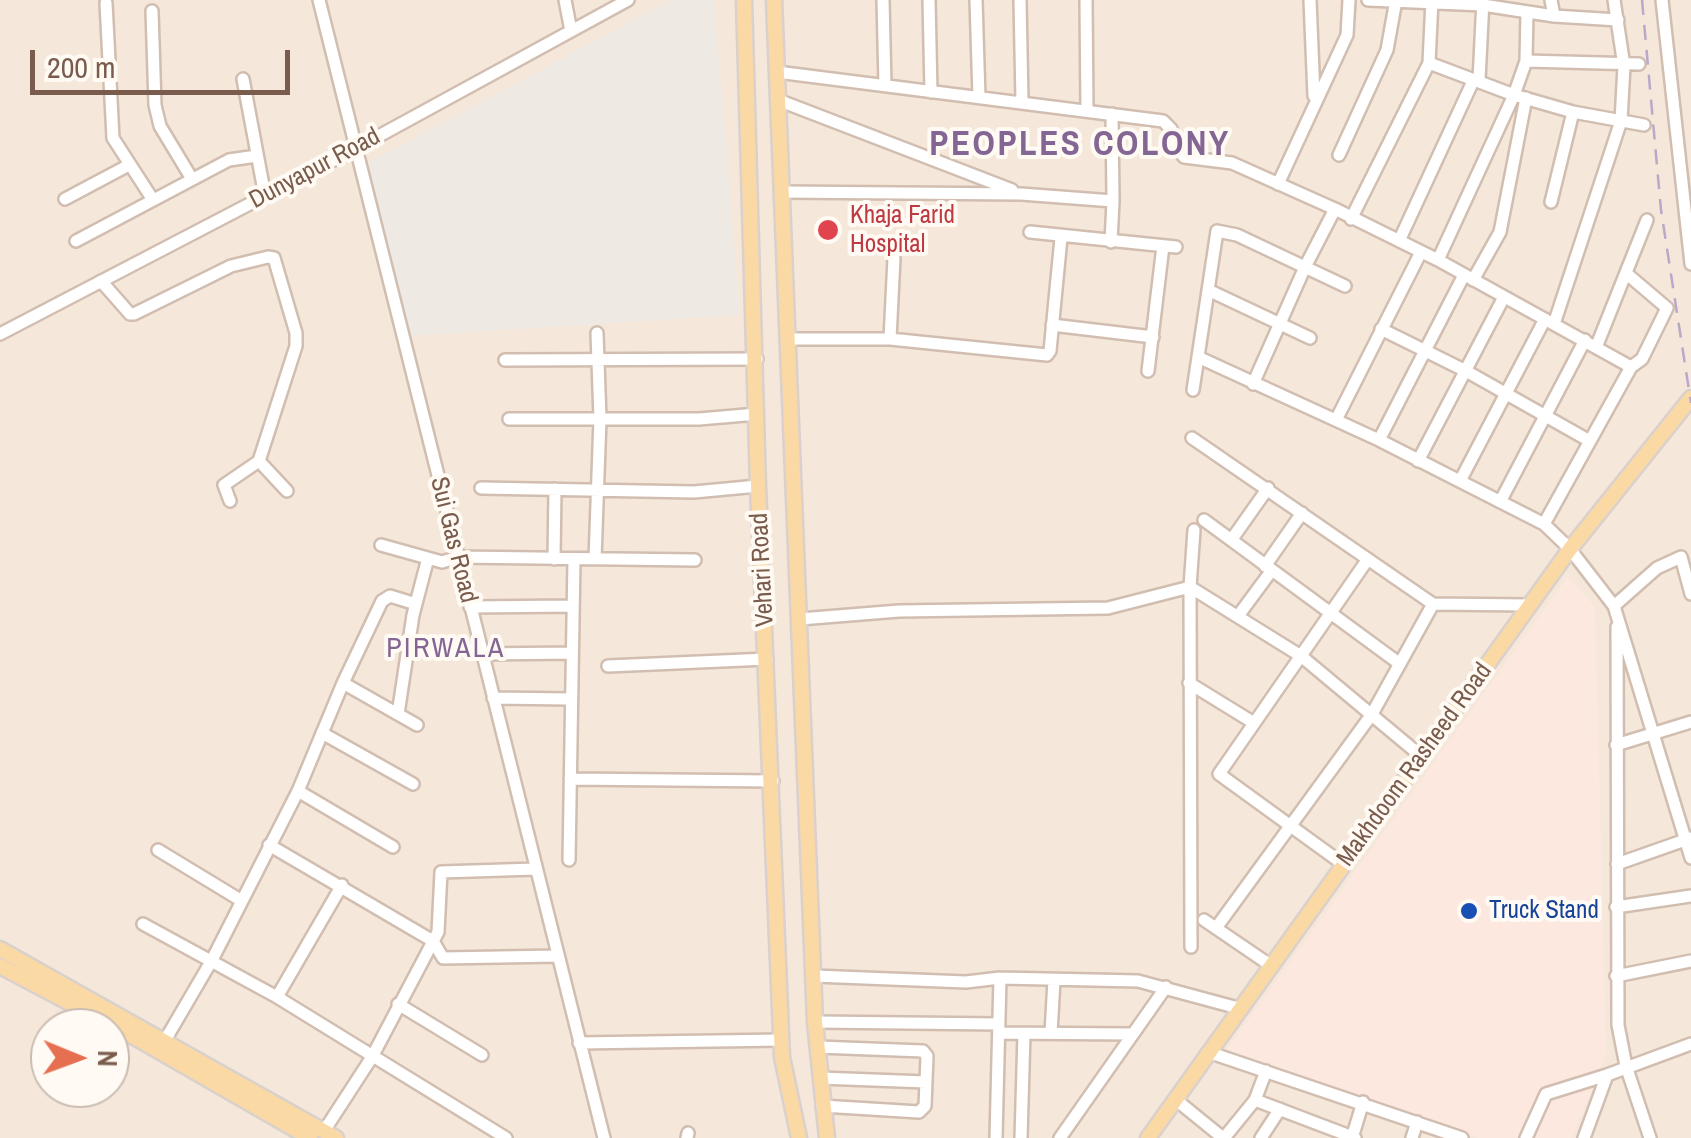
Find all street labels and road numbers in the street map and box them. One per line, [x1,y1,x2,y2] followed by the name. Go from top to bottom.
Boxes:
[245,122,385,216] street label: Dunyapur Road
[423,474,483,606] street label: Sui Gas Road
[745,512,781,628] street label: Vehari Road
[1331,658,1499,872] street label: Makhdoom Rasheed Road

